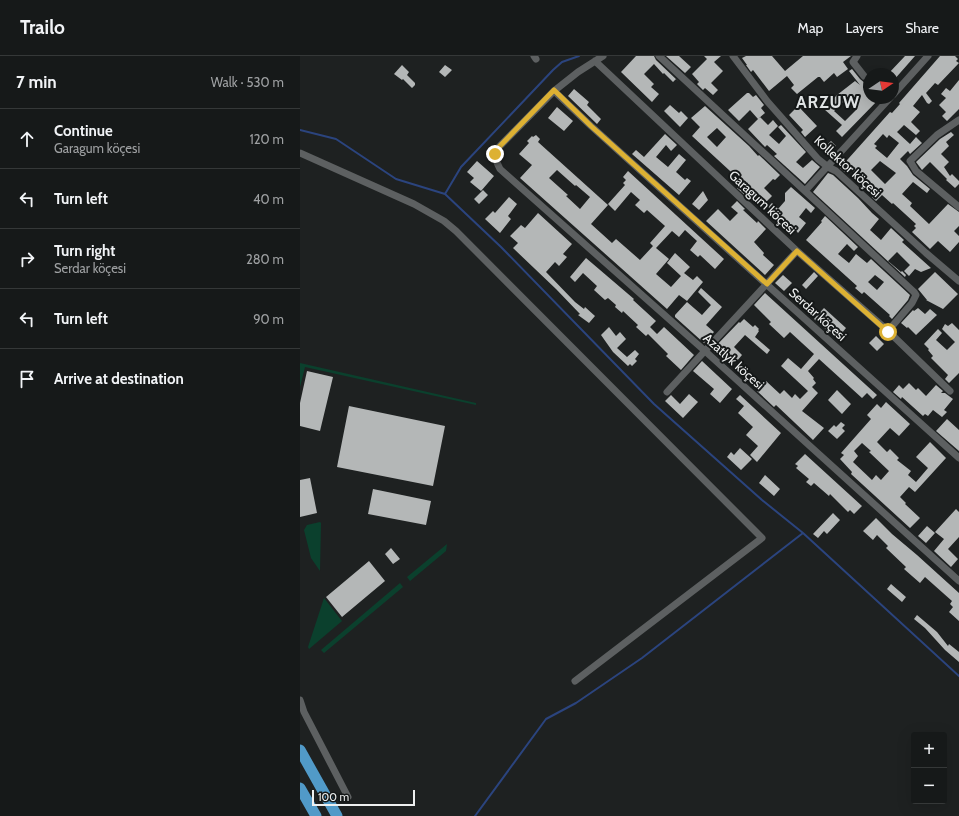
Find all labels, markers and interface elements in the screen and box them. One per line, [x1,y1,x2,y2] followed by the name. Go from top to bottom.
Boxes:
[20,16,65,39] text: Trailo
[798,19,823,37] text: Map
[845,19,883,37] text: Layers
[905,19,939,37] text: Share
[863,68,899,104] north arrow
[16,72,57,92] text: 7 min
[211,74,284,90] text: Walk · 530 m
[796,92,860,112] district label: ARZUW
[54,122,113,140] text: Continue
[16,128,38,150] icon: ahead
[250,131,284,147] text: 120 m
[811,132,885,200] street label: Kollektor köçesi
[54,140,140,156] text: Garagum köçesi
[486,145,504,163] route end
[726,167,800,237] street label: Garagum köçesi
[16,188,38,210] icon: left
[54,190,108,208] text: Turn left
[253,191,284,207] text: 40 m
[54,242,115,260] text: Turn right
[16,248,38,270] icon: right
[246,251,284,267] text: 280 m
[54,260,126,276] text: Serdar köçesi
[786,284,850,344] street label: Serdar köçesi
[16,308,38,330] icon: left
[54,310,108,328] text: Turn left
[253,311,284,327] text: 90 m
[879,323,897,341] route start
[700,330,768,392] street label: Azatlyk köçesi
[16,368,38,390] icon: arrive
[54,370,184,388] text: Arrive at destination
[911,732,947,804] map controls
[911,732,947,768] button: +
[911,768,947,804] button: −
[312,788,415,807] scale bar
[318,790,349,804] text: 100 m

